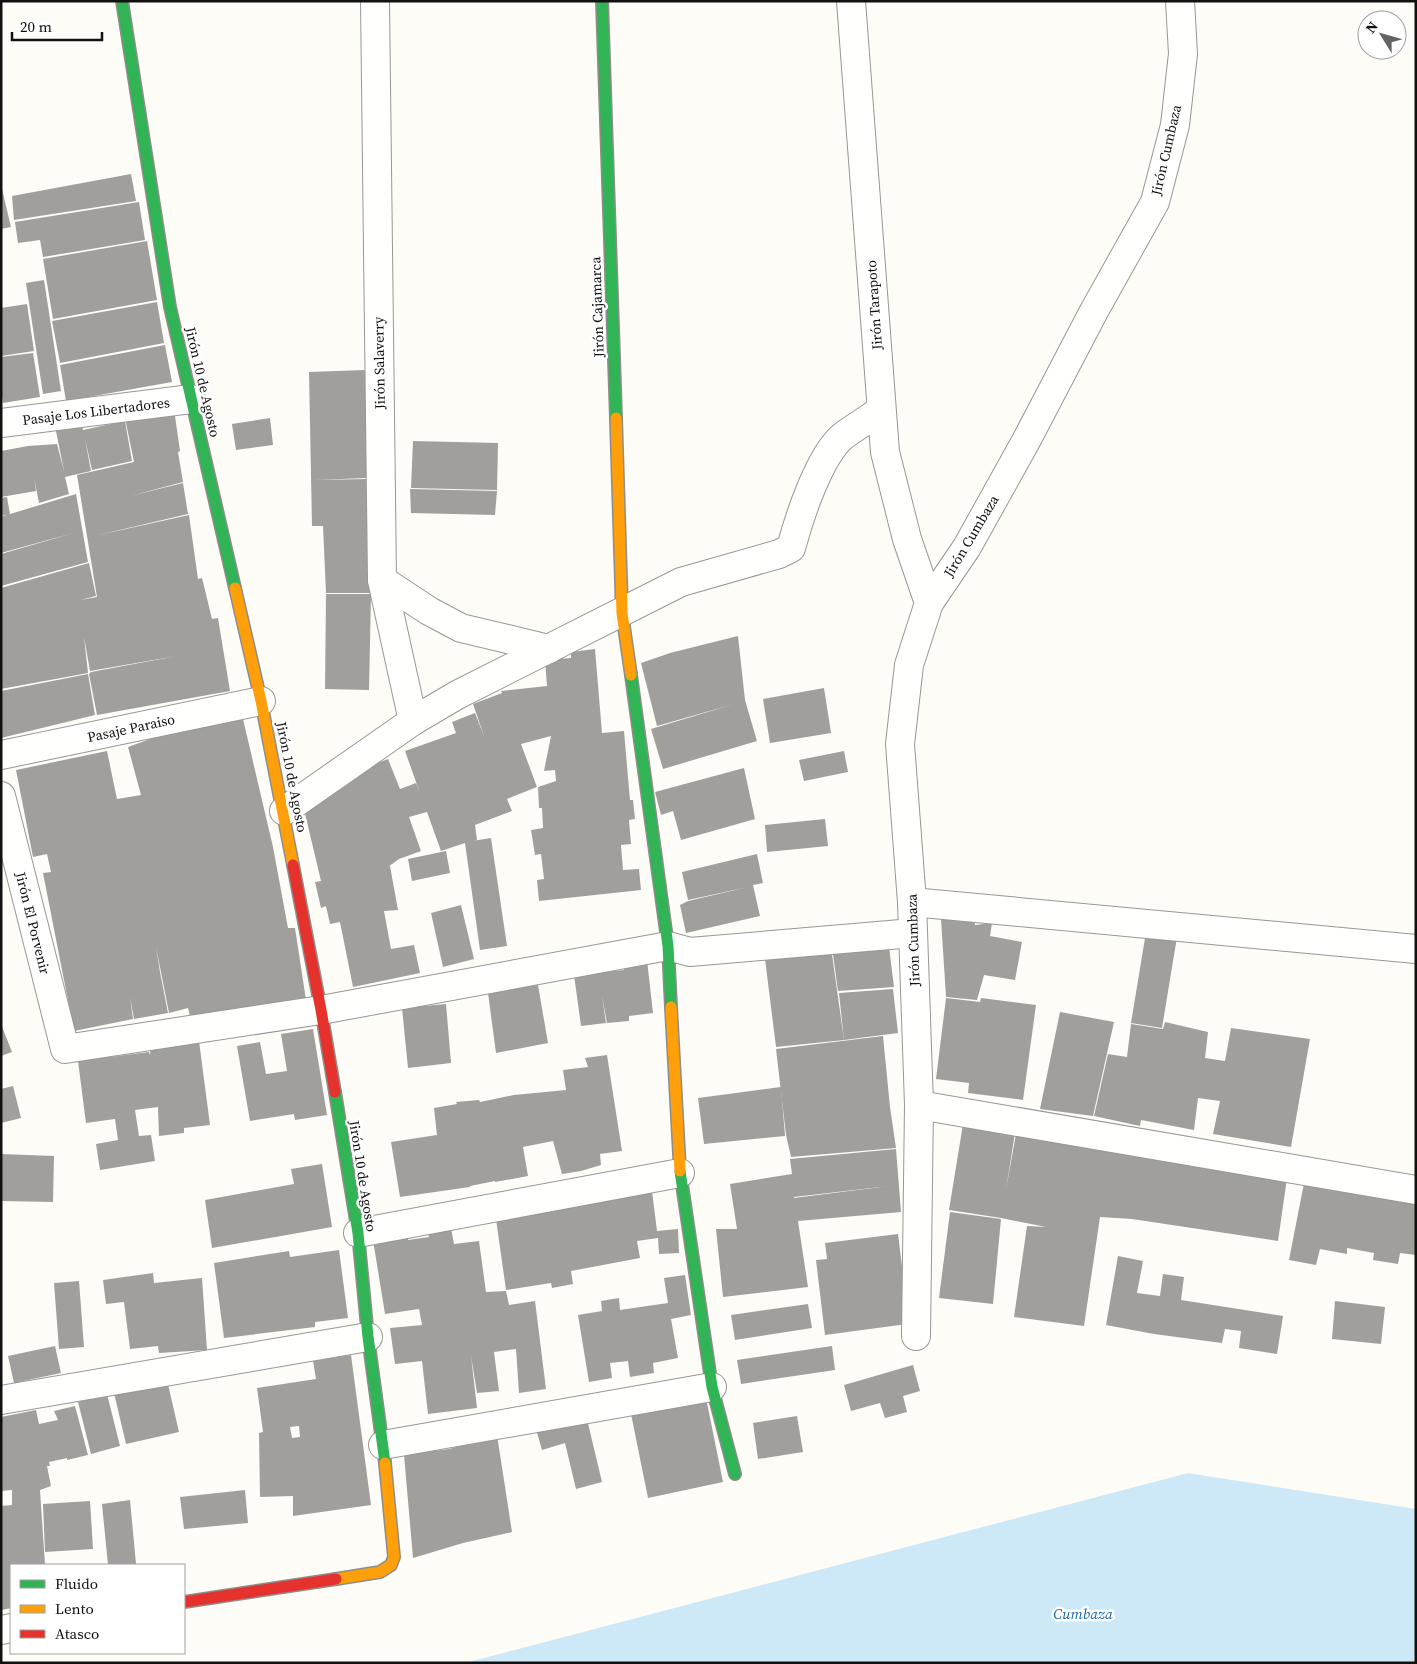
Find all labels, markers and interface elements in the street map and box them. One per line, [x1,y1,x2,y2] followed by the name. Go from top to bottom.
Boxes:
[12,10,102,42] scale bar
[1357,10,1407,60] north arrow
[20,16,52,37] text: 20 m
[1361,17,1383,37] text: N
[1146,102,1186,198] street label: Jirón Cumbaza
[585,255,609,359] street label: Jirón Cajamarca
[861,259,887,351] street label: Jirón Tarapoto
[368,316,390,411] street label: Jirón Salaverry
[180,324,225,439] street label: Jirón 10 de Agosto
[21,392,171,430] street label: Pasaje Los Libertadores
[938,490,1004,582] street label: Jirón Cumbaza
[85,709,177,747] street label: Pasaje Paraiso
[271,719,313,834] street label: Jirón 10 de Agosto
[10,869,55,976] street label: Jirón El Porvenir
[901,892,925,988] street label: Jirón Cumbaza
[344,1118,382,1233] street label: Jirón 10 de Agosto
[10,1564,185,1654] legend
[55,1573,98,1594] text: Fluido
[55,1598,94,1619] text: Lento
[1053,1603,1113,1624] water label: Cumbaza
[55,1623,99,1644] text: Atasco

